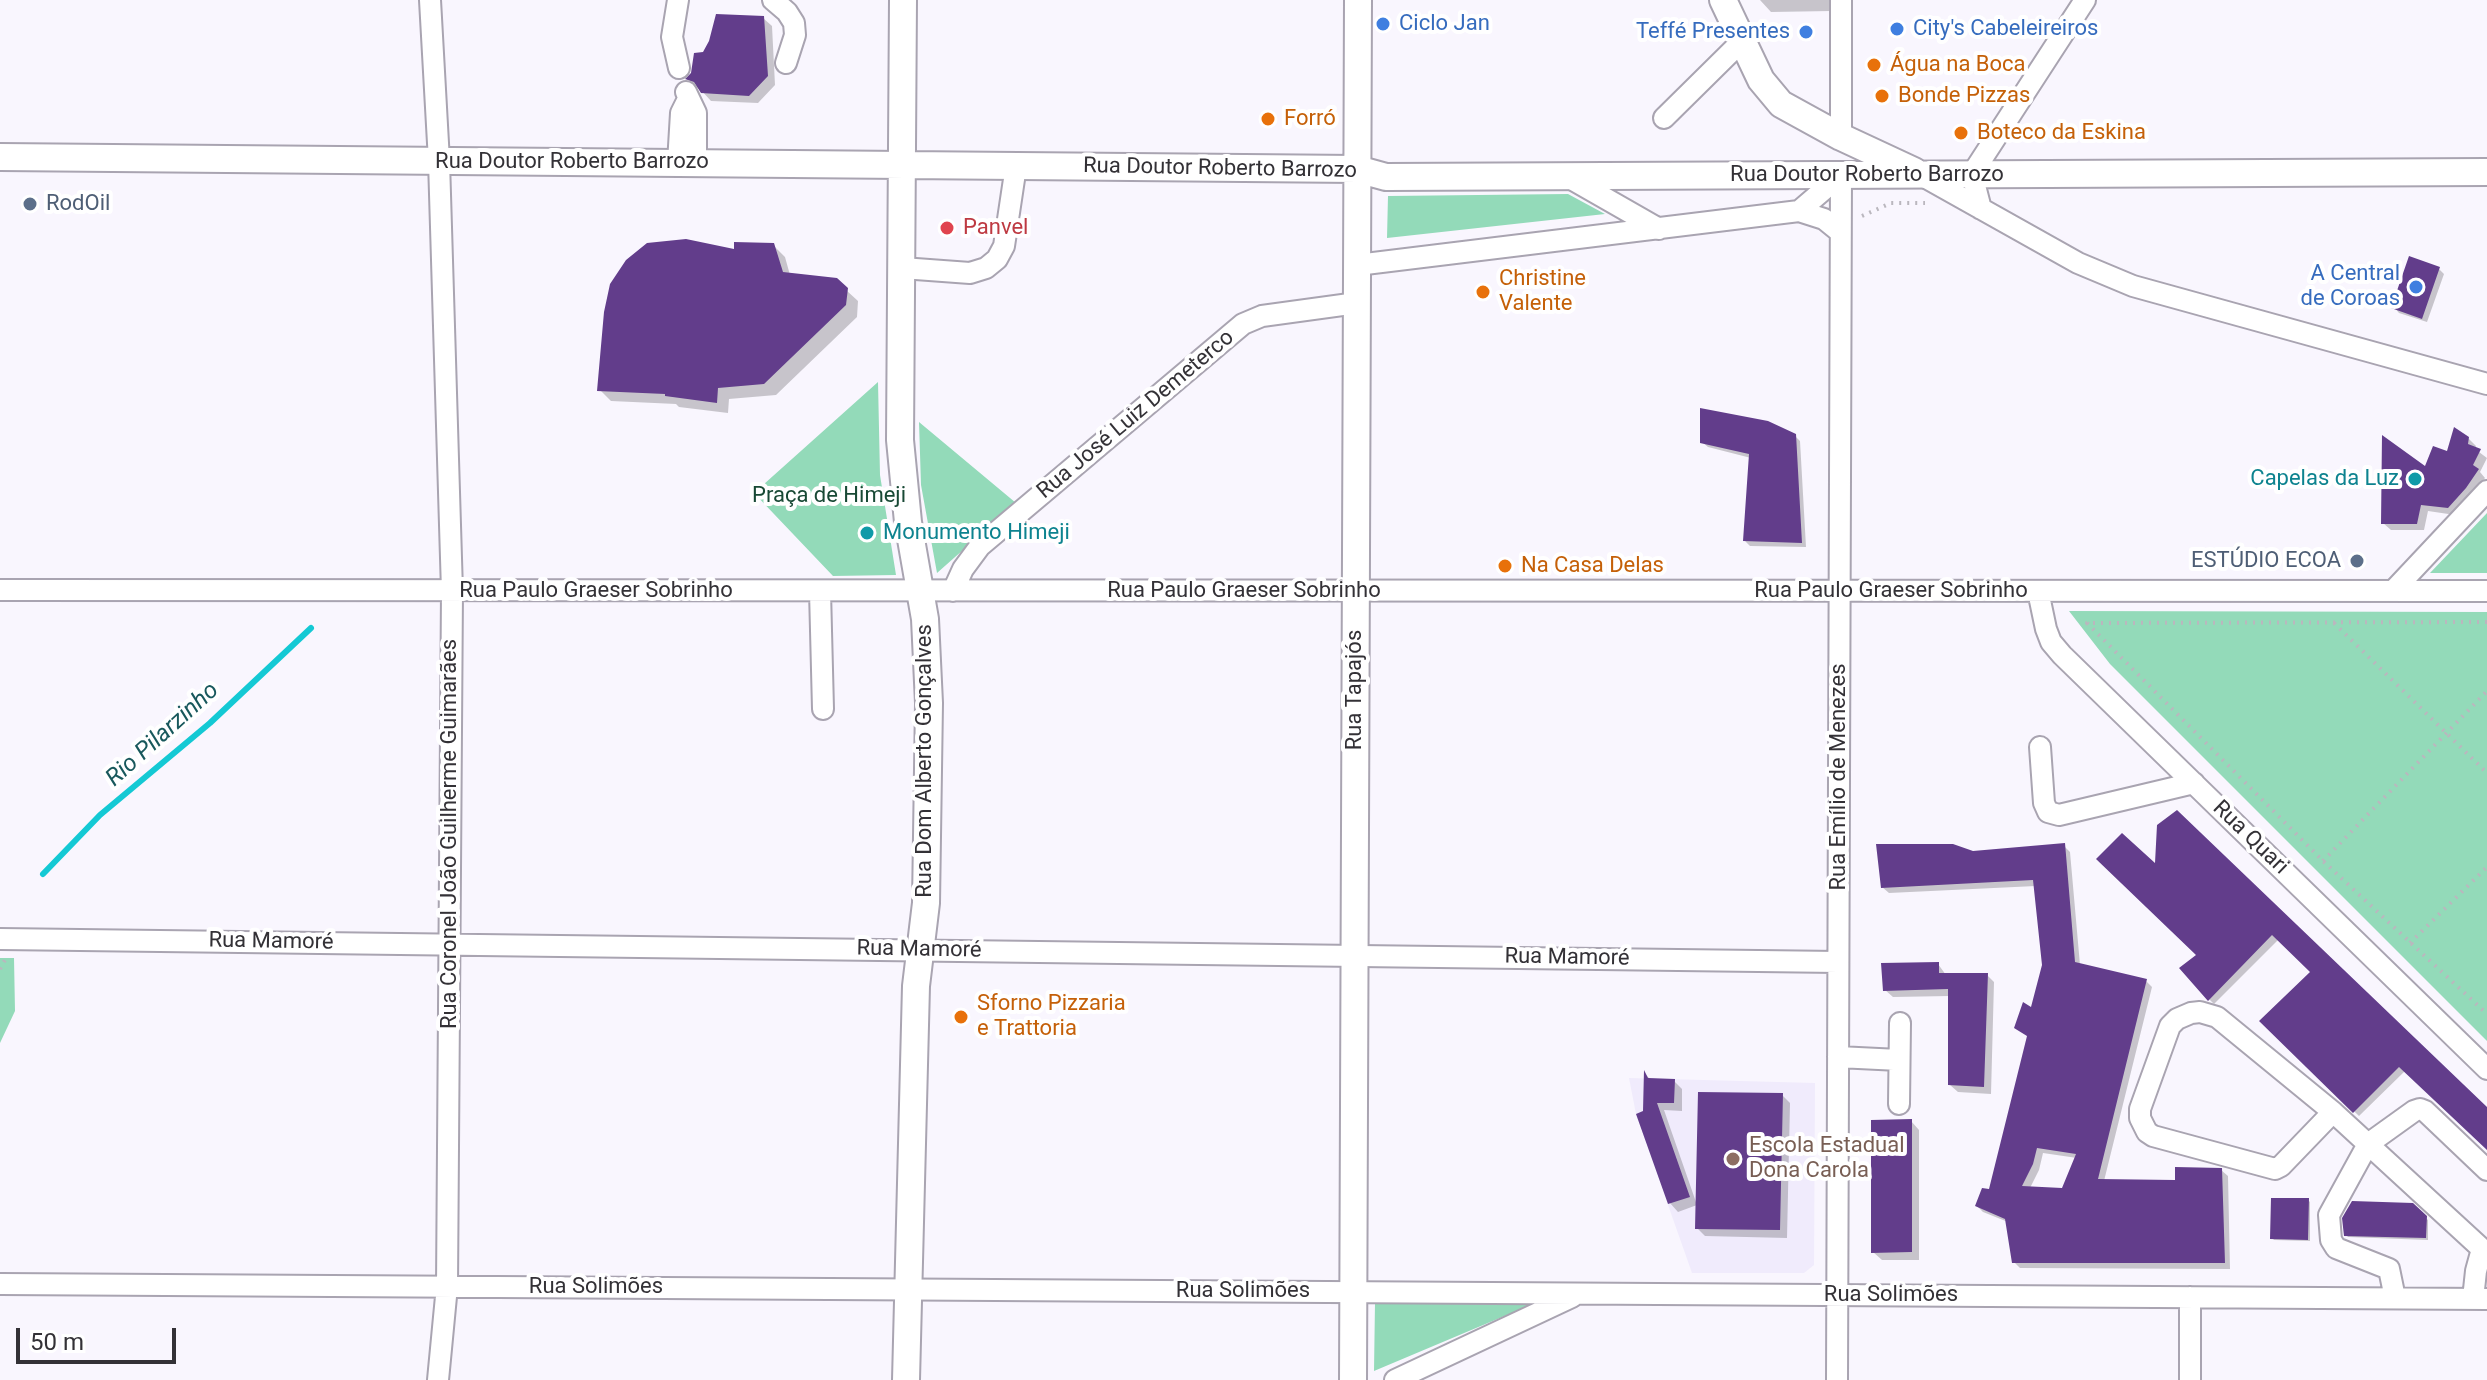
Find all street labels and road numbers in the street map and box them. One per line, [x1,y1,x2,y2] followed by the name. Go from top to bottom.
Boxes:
[435,149,709,175] street label: Rua Doutor Roberto Barrozo
[1083,153,1357,185] street label: Rua Doutor Roberto Barrozo
[1730,162,2004,188] street label: Rua Doutor Roberto Barrozo
[1032,325,1240,505] street label: Rua José Luiz Demeterco
[459,578,733,604] street label: Rua Paulo Graeser Sobrinho
[1107,578,1381,604] street label: Rua Paulo Graeser Sobrinho
[1754,578,2028,604] street label: Rua Paulo Graeser Sobrinho
[912,624,938,898] street label: Rua Dom Alberto Gonçalves
[1342,630,1368,750] street label: Rua Tapajós
[437,639,463,1029] street label: Rua Coronel João Guilherme Guimarães
[1826,663,1852,891] street label: Rua Emílio de Menezes
[2207,795,2293,881] street label: Rua Quari
[208,928,334,956] street label: Rua Mamoré
[856,936,982,964] street label: Rua Mamoré
[1504,944,1630,972] street label: Rua Mamoré
[529,1274,663,1300] street label: Rua Solimões
[1176,1278,1310,1304] street label: Rua Solimões
[1824,1282,1958,1308] street label: Rua Solimões

